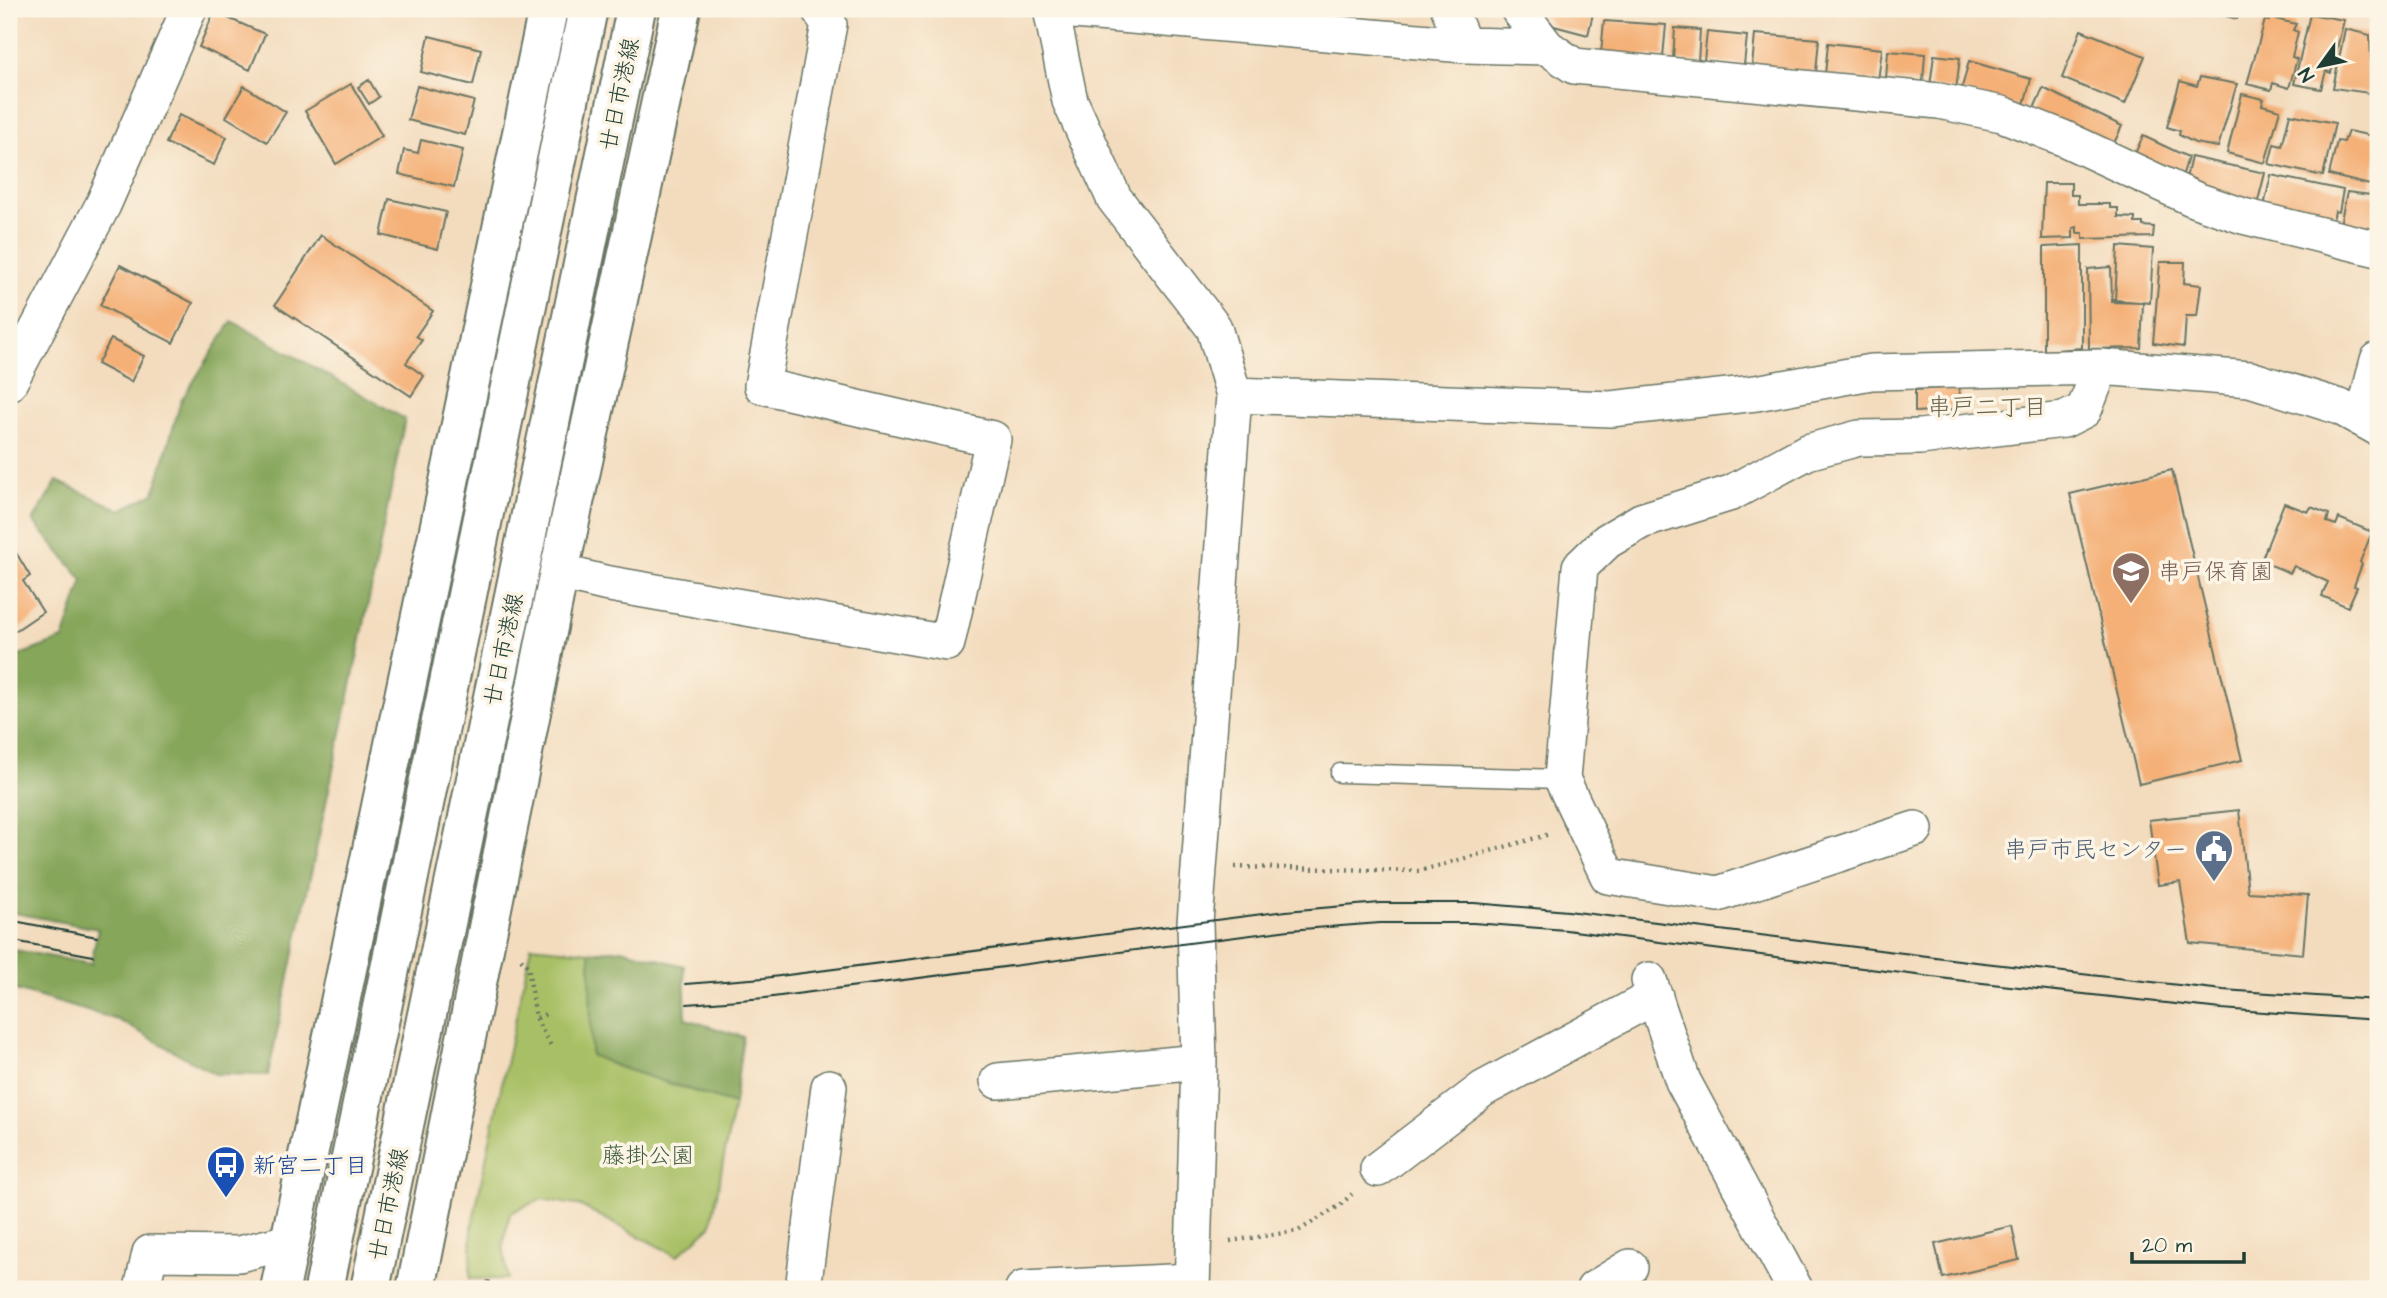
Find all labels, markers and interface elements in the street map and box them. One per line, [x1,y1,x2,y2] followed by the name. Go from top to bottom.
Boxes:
[2286,32,2356,102] north arrow
[592,35,648,154] street label: 廿日市港線
[2292,62,2322,87] text: N
[1927,391,2047,425] district label: 串戸二丁目
[2110,550,2152,605] school or university icon: 串戸保育園
[2158,556,2273,588] place label: 串戸保育園
[476,590,532,709] street label: 廿日市港線
[2193,828,2235,883] public building icon: 串戸市民センター
[2004,834,2187,866] place label: 串戸市民センター
[602,1140,694,1172] park label: 藤掛公園
[205,1144,247,1199] bus stop icon: 新宮二丁目
[361,1145,417,1264] street label: 廿日市港線
[253,1150,368,1182] place label: 新宮二丁目
[2132,1221,2244,1265] scale bar
[2142,1231,2193,1260] text: 20 m

